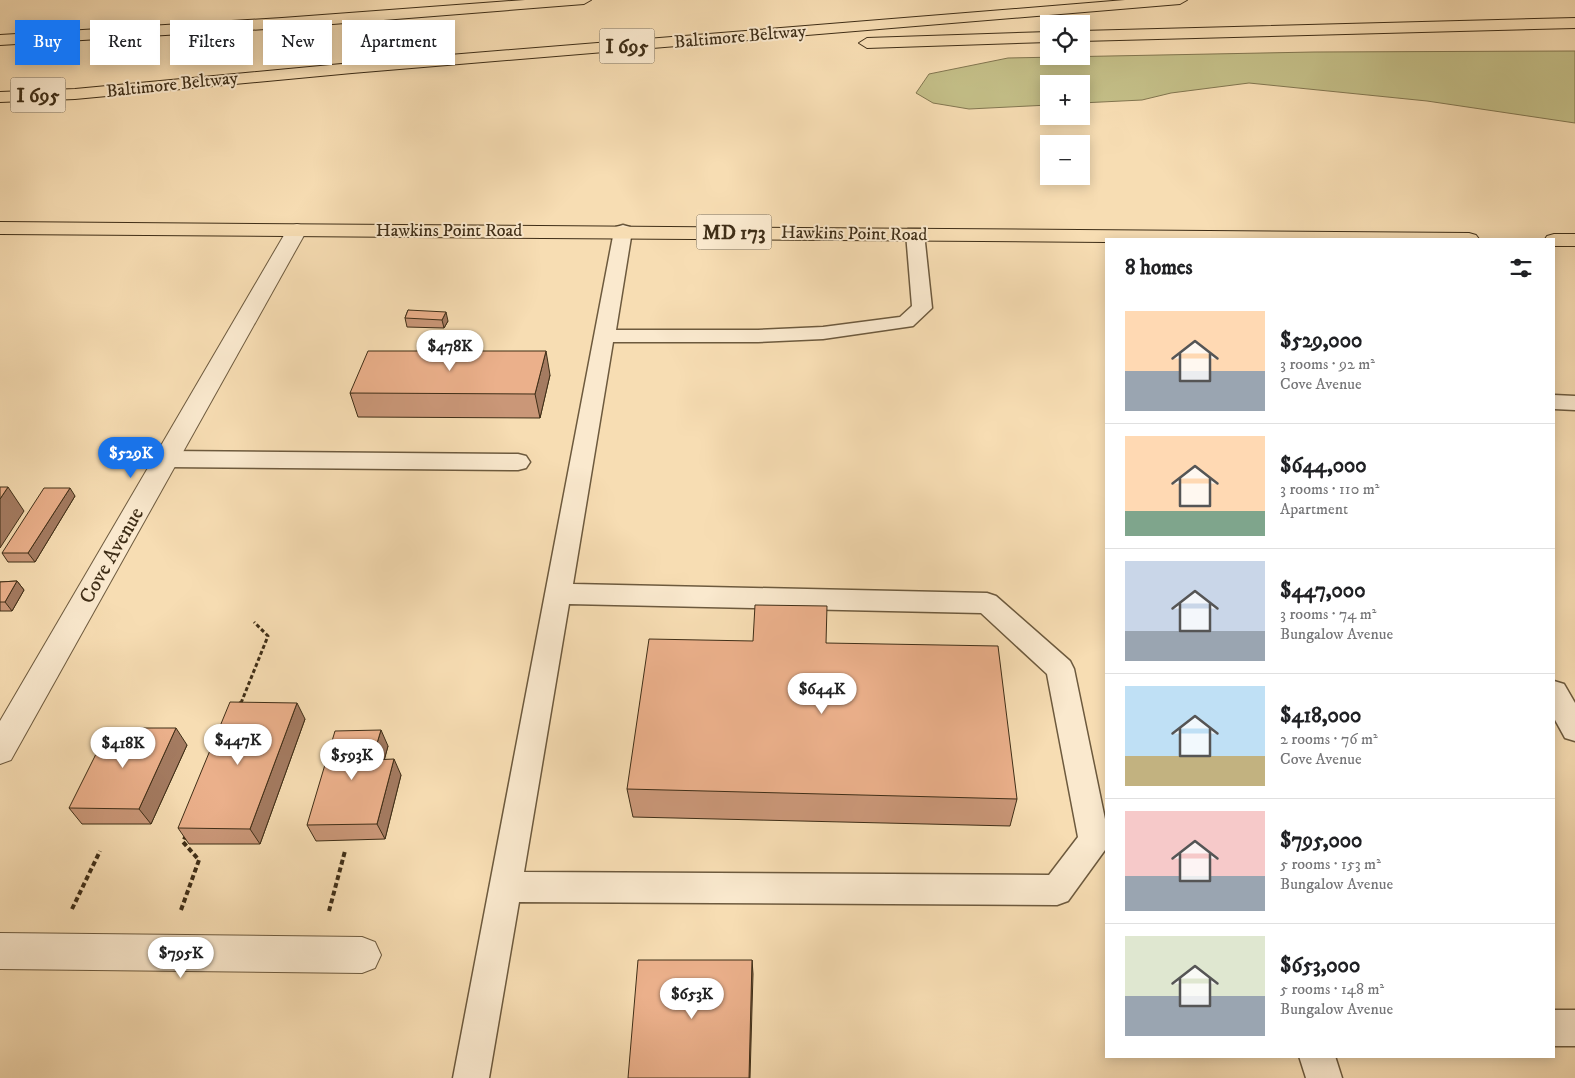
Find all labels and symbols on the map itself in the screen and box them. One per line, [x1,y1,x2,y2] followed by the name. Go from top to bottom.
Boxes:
[673,20,807,54] street label: Baltimore Beltway
[600,28,654,64] road number: I 695
[105,67,240,103] street label: Baltimore Beltway
[10,78,66,112] road number: I 695
[696,214,772,250] road number: MD 173
[376,220,522,242] street label: Hawkins Point Road
[781,222,927,246] street label: Hawkins Point Road
[415,330,485,372] pin: $478K
[96,436,166,479] pin: $529K
[74,502,150,608] street label: Cove Avenue
[787,672,857,715] pin: $644K
[203,724,273,766] pin: $447K
[88,726,158,769] pin: $418K
[317,738,387,781] pin: $593K
[146,936,216,979] pin: $795K
[657,978,727,1020] pin: $653K

